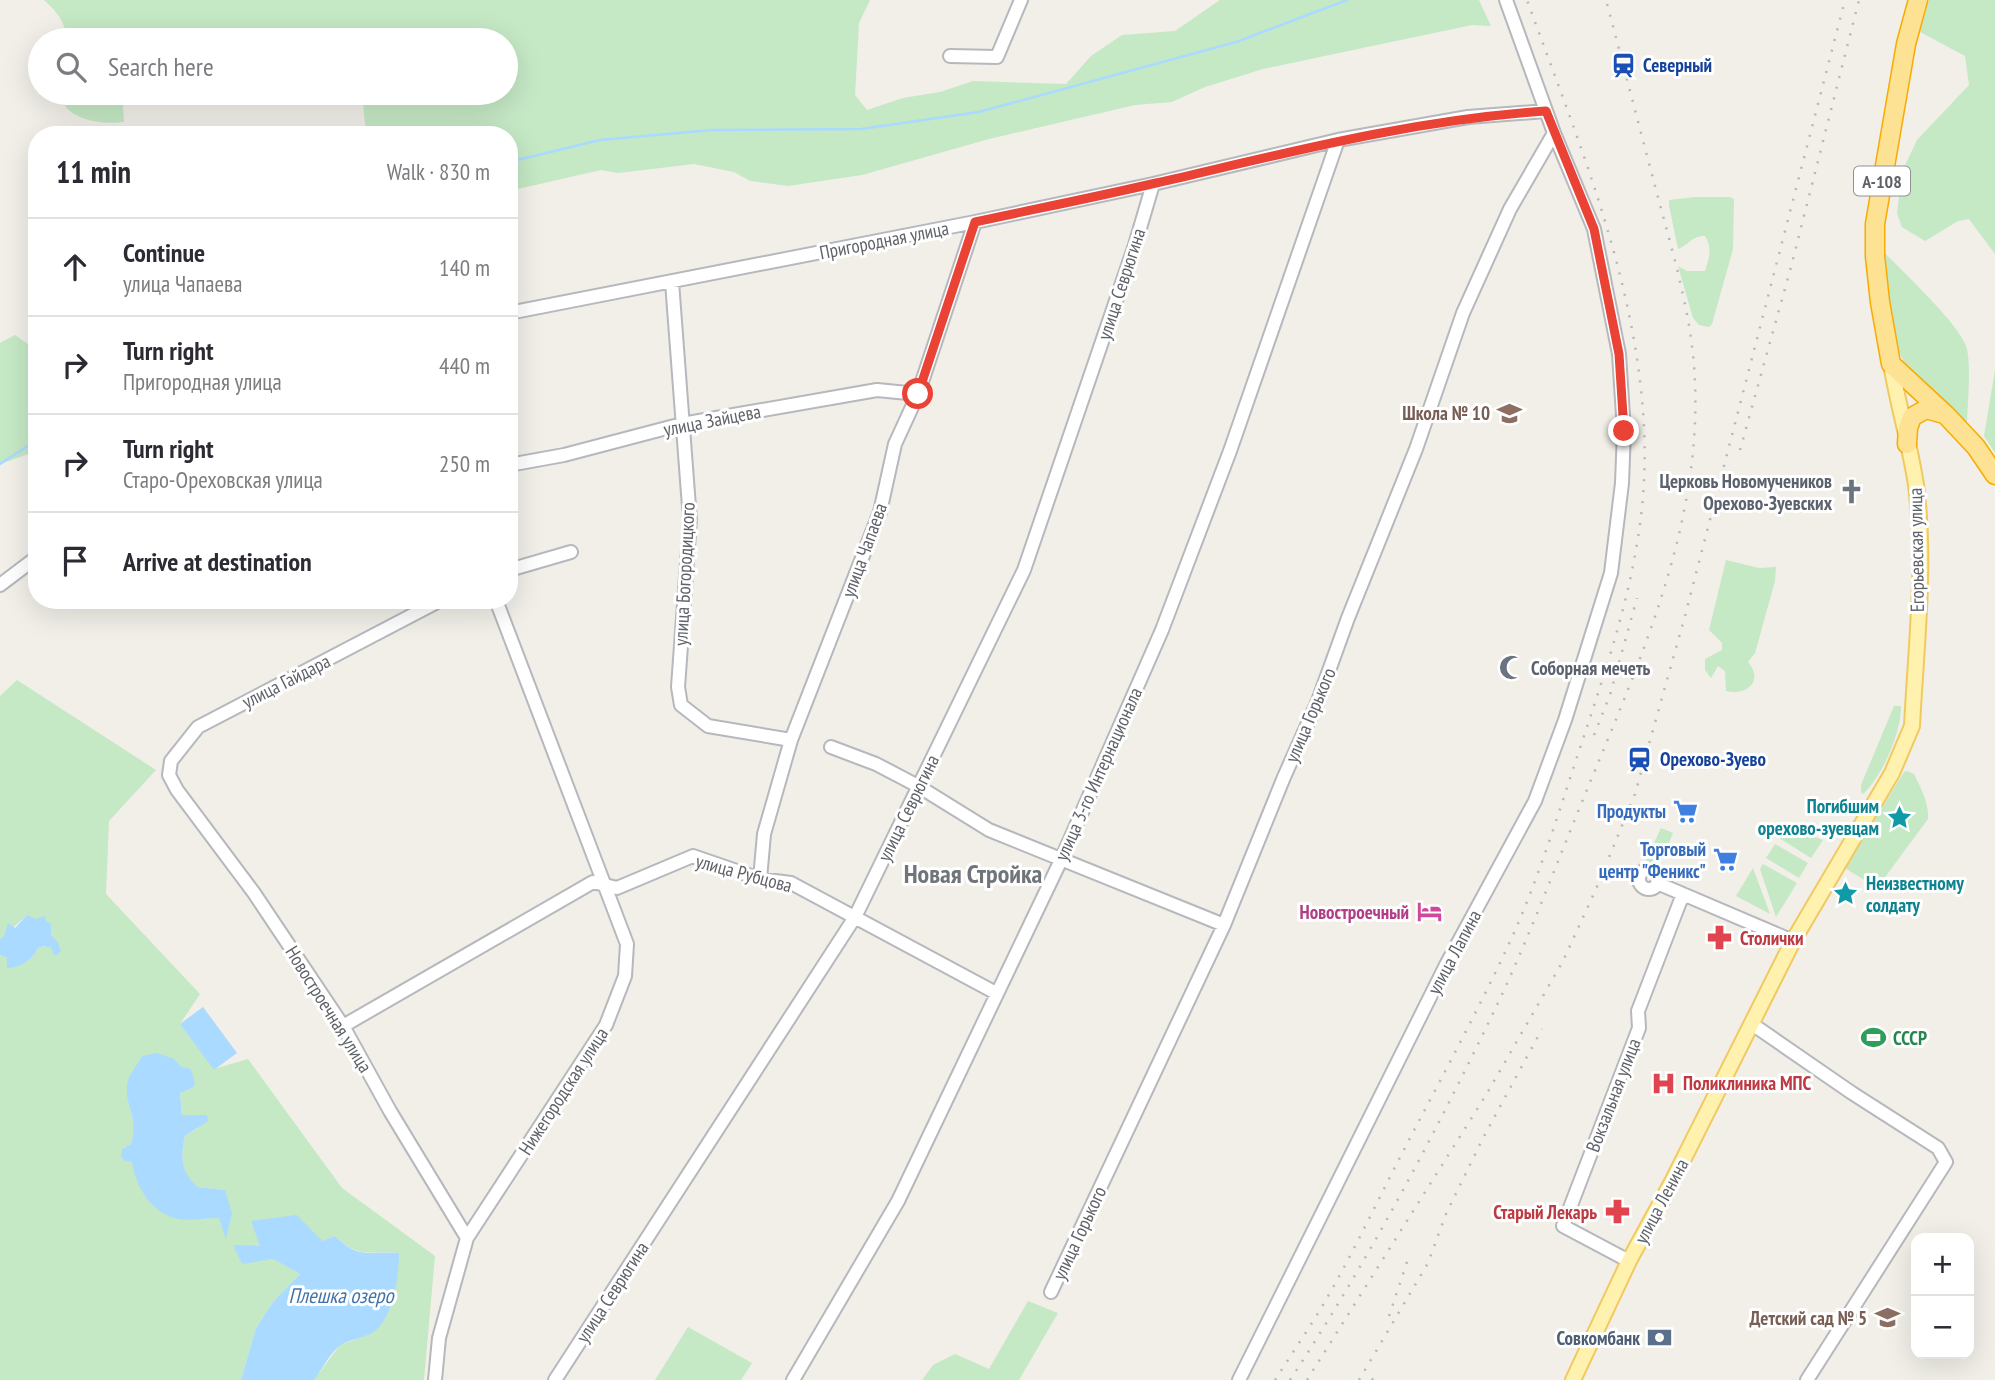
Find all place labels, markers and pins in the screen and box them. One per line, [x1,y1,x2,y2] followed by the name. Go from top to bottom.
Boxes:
[1609,51,1637,79] station icon: Северный
[1643,53,1712,77] place label: Северный
[1496,399,1524,427] school or university icon: Школа № 10
[1402,401,1490,425] place label: Школа № 10
[1660,469,1833,515] place label: Церковь Новомучеников Орехово-Зуевских
[1838,478,1866,506] church icon: Церковь Новомучеников Орехово-Зуевских
[1497,654,1525,682] mosque icon: Соборная мечеть
[1531,656,1650,680] place label: Соборная мечеть
[1626,745,1654,773] station icon: Орехово-Зуево
[1660,747,1766,771] place label: Орехово-Зуево
[1758,794,1879,840] place label: Погибшим орехово-зуевцам
[1672,797,1700,825] supermarket icon: Продукты
[1597,799,1666,823] place label: Продукты
[1885,803,1913,831] place icon: Погибшим орехово-зуевцам
[1599,837,1706,883] place label: Торговый центр "Феникс"
[1712,846,1740,874] supermarket icon: Торговый центр "Феникс"
[1866,871,1964,917] place label: Неизвестному солдату
[1832,880,1860,908] place icon: Неизвестному солдату
[1415,898,1443,926] hotel icon: Новостроечный
[1300,900,1409,924] place label: Новостроечный
[1706,924,1734,952] pharmacy icon: Столички
[1740,926,1804,950] place label: Столички
[1859,1024,1887,1052] sports icon: СССР
[1893,1026,1927,1050] place label: СССР
[1649,1069,1677,1097] hospital icon: Поликлиника МПС
[1683,1071,1811,1095] place label: Поликлиника МПС
[1603,1198,1631,1226] pharmacy icon: Старый Лекарь
[1493,1200,1597,1224] place label: Старый Лекарь
[1873,1304,1901,1332] school or university icon: Детский сад № 5
[1750,1306,1867,1330] place label: Детский сад № 5
[1646,1324,1674,1352] bank icon: Совкомбанк
[1556,1326,1640,1350] place label: Совкомбанк

